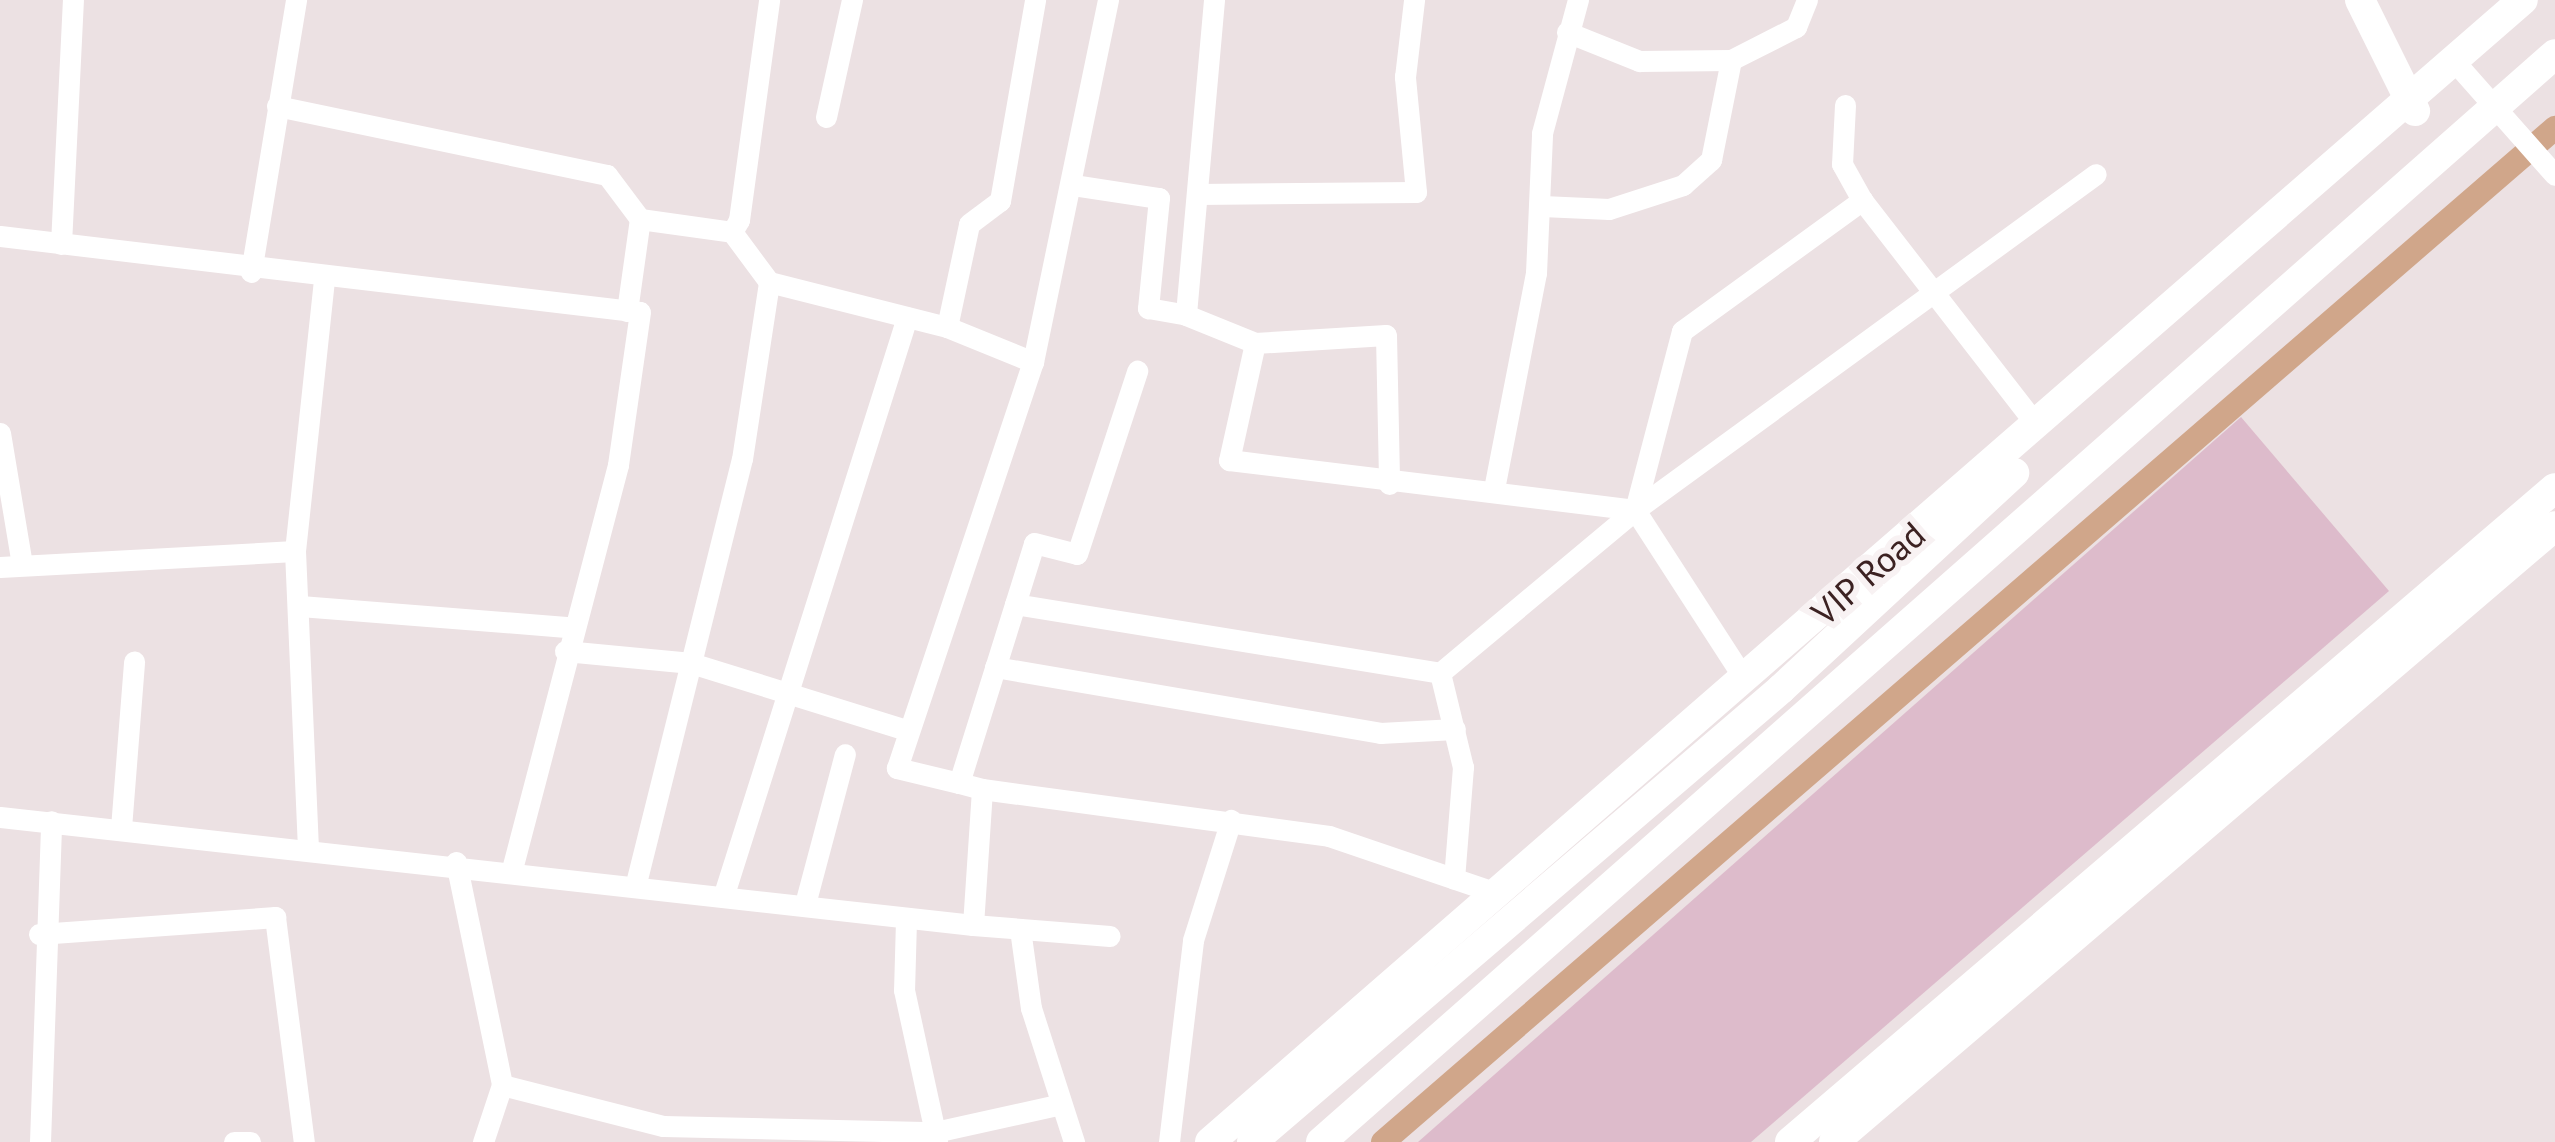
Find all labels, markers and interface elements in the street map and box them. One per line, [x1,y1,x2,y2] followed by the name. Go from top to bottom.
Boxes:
[1802,512,1934,634] street label: VIP Road

